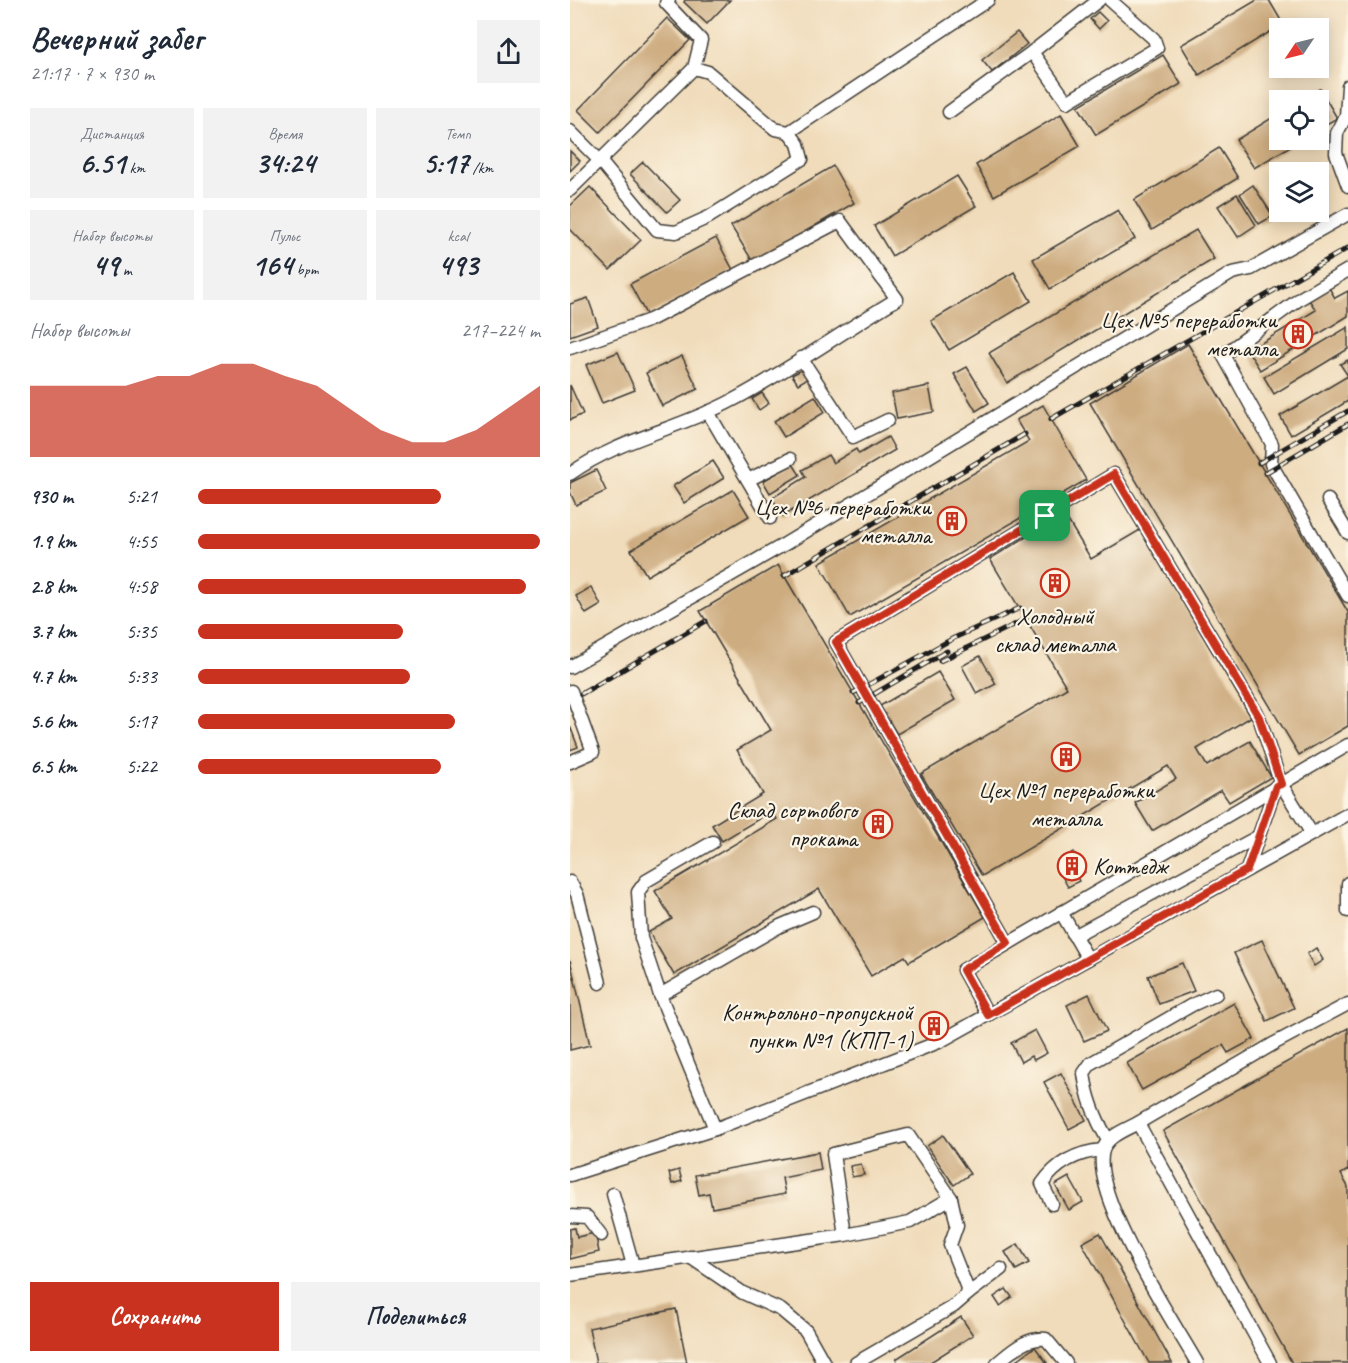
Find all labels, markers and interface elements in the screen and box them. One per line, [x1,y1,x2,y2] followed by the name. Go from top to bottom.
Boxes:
[30,17,203,59] text: Вечерний забег
[1269,18,1329,78] north arrow
[1269,18,1329,222] map controls
[477,20,540,83] button: share
[30,61,154,86] text: 21:17 · 7 × 930 m
[1269,90,1329,150] button: locate
[80,124,144,144] text: Дистанция
[268,124,302,144] text: Время
[445,124,471,144] text: Темп
[79,144,126,182] text: 6.51
[255,144,315,182] text: 34:24
[423,144,469,182] text: 5:17
[126,158,145,178] text: km
[469,158,493,178] text: /km
[1269,162,1329,222] button: layers
[72,226,152,246] text: Набор высоты
[270,226,300,246] text: Пульс
[447,226,469,246] text: kcal
[92,246,119,284] text: 49
[252,246,293,284] text: 164
[438,246,478,284] text: 493
[119,260,132,280] text: m
[293,260,318,280] text: bpm
[1100,305,1279,363] place label: Цех №5 переработки металла
[30,318,129,343] text: Набор высоты
[461,318,540,343] text: 217–224 m
[1282,318,1314,350] building icon: Цех №5 переработки металла
[30,484,73,509] text: 930 m
[126,484,157,509] text: 5:21
[1019,490,1070,541] pin
[754,492,933,550] place label: Цех №6 переработки металла
[1028,499,1061,532] icon: arrive
[936,505,968,537] building icon: Цех №6 переработки металла
[30,529,76,554] text: 1.9 km
[126,529,157,554] text: 4:55
[1039,567,1071,599] building icon: Холодный склад металла
[30,574,77,599] text: 2.8 km
[126,574,157,599] text: 4:58
[995,601,1117,659] place label: Холодный склад металла
[30,619,76,644] text: 3.7 km
[126,619,157,644] text: 5:35
[30,664,76,689] text: 4.7 km
[126,664,157,689] text: 5:33
[30,709,77,734] text: 5.6 km
[126,709,157,734] text: 5:17
[1050,741,1082,773] building icon: Цех №1 переработки металла
[30,754,77,779] text: 6.5 km
[126,754,157,779] text: 5:22
[978,775,1156,833] place label: Цех №1 переработки металла
[727,795,860,853] place label: Склад сортового проката
[862,808,894,840] building icon: Склад сортового проката
[1056,850,1088,882] building icon: Коттедж
[1093,851,1170,881] place label: Коттедж
[722,997,915,1055] place label: Контрольно-пропускной пункт №1 (КПП-1)
[918,1010,950,1042] building icon: Контрольно-пропускной пункт №1 (КПП-1)
[30,1282,279,1351] button: Сохранить
[291,1282,540,1351] button: Поделиться

